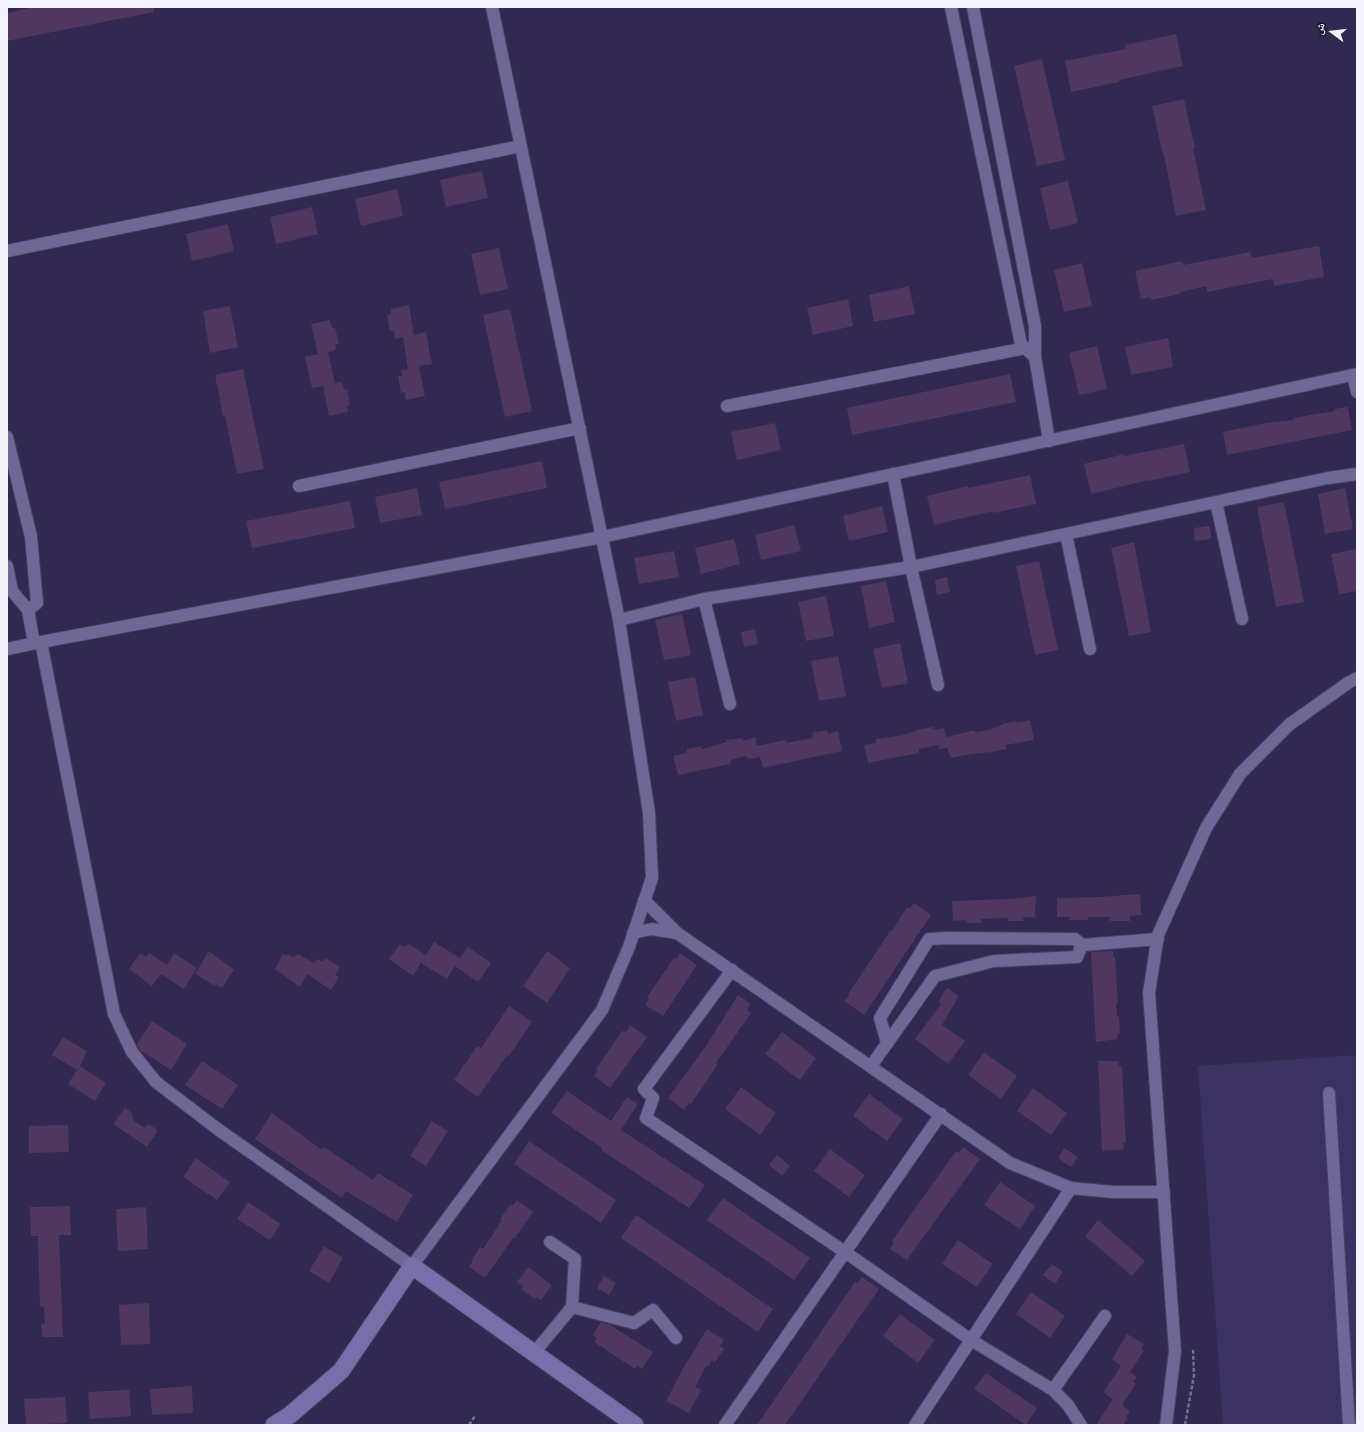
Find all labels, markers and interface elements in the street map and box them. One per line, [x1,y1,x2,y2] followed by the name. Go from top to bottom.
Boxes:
[1312,12,1352,52] north arrow
[1312,21,1328,36] text: ش

